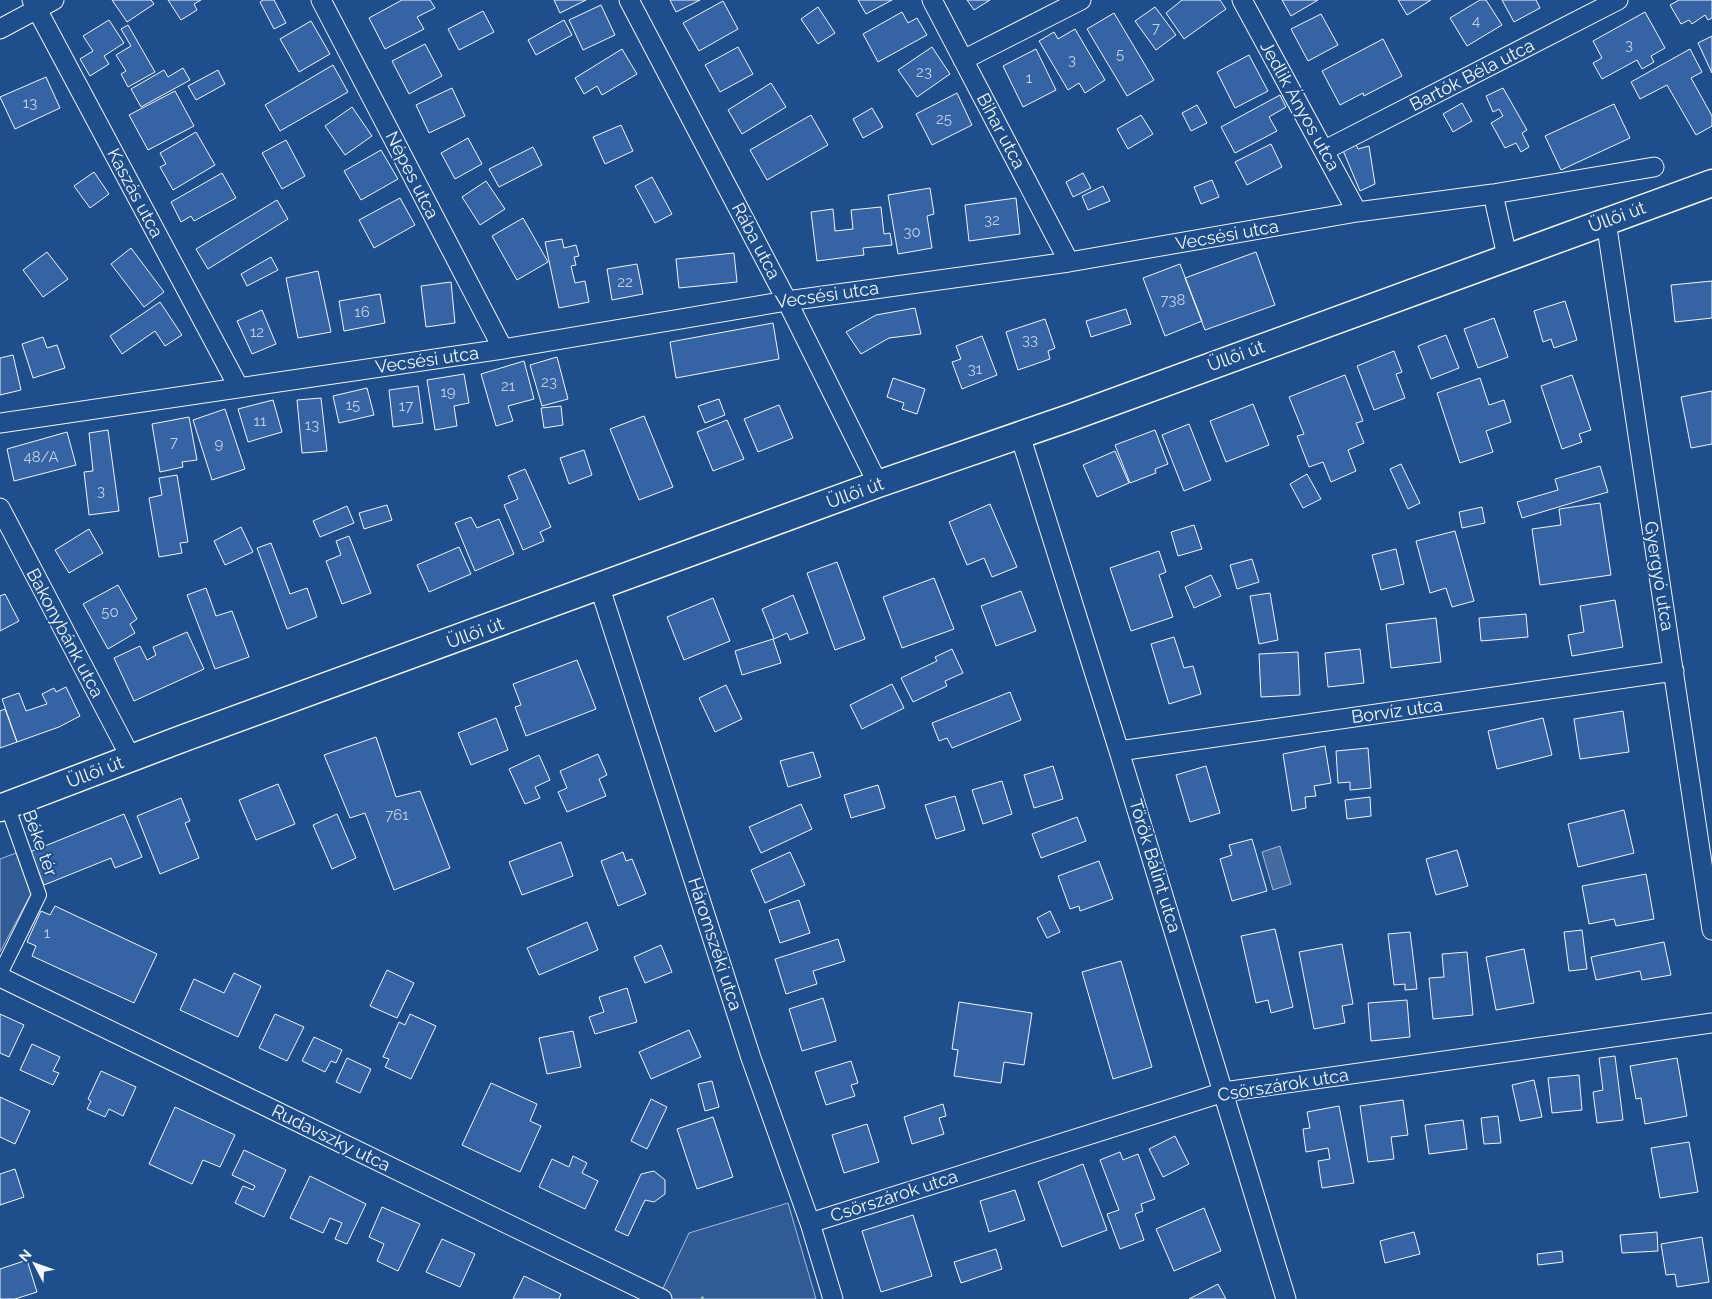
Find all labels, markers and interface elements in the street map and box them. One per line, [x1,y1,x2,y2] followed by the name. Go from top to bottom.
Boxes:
[1472,12,1480,30] house number: 4
[1152,19,1160,37] house number: 7
[1406,34,1538,115] street label: Bartók Béla utca
[1625,36,1633,54] house number: 3
[1256,37,1346,174] street label: Jedlik Ányos utca
[1116,45,1124,63] house number: 5
[1068,51,1076,69] house number: 3
[916,63,932,81] house number: 23
[1026,69,1033,87] house number: 1
[973,89,1030,172] street label: Bihar utca
[23,94,37,112] house number: 13
[936,110,952,128] house number: 25
[381,127,443,222] street label: Népes utca
[103,144,168,241] street label: Kaszás utca
[1585,197,1648,237] street label: Üllői út
[728,199,785,282] street label: Rába utca
[984,211,1000,229] house number: 32
[1174,215,1280,254] street label: Vecsési utca
[903,223,921,241] house number: 30
[617,273,633,291] house number: 22
[774,277,880,312] street label: Vecsési utca
[1161,291,1186,309] house number: 738
[354,303,370,321] house number: 16
[250,323,264,341] house number: 12
[1022,331,1038,349] house number: 33
[1204,336,1267,376] street label: Üllői út
[374,342,480,377] street label: Vecsési utca
[968,360,983,378] house number: 31
[541,373,557,391] house number: 23
[501,377,516,395] house number: 21
[440,383,456,401] house number: 19
[346,396,360,414] house number: 15
[399,397,413,415] house number: 17
[254,412,267,430] house number: 11
[305,416,319,434] house number: 13
[170,433,178,451] house number: 7
[215,435,224,453] house number: 9
[23,448,59,466] house number: 48/A
[823,473,886,513] street label: Üllői út
[97,482,105,500] house number: 3
[1640,520,1679,632] street label: Gyergyó utca
[23,565,108,701] street label: Bakonybánk utca
[101,603,119,621] house number: 50
[443,613,506,653] street label: Üllői út
[1350,694,1444,727] street label: Borvíz utca
[63,751,126,792] street label: Üllői út
[1125,797,1186,935] street label: Török Bálint utca
[385,806,409,824] house number: 761
[19,807,62,880] street label: Béke tér
[684,875,747,1013] street label: Háromszéki utca
[44,924,51,942] house number: 1
[1216,1064,1350,1105] street label: Csörszárok utca
[268,1100,394,1175] street label: Rudavszky utca
[828,1165,960,1226] street label: Csörszárok utca
[10,1239,60,1289] north arrow
[16,1246,35,1265] text: N

